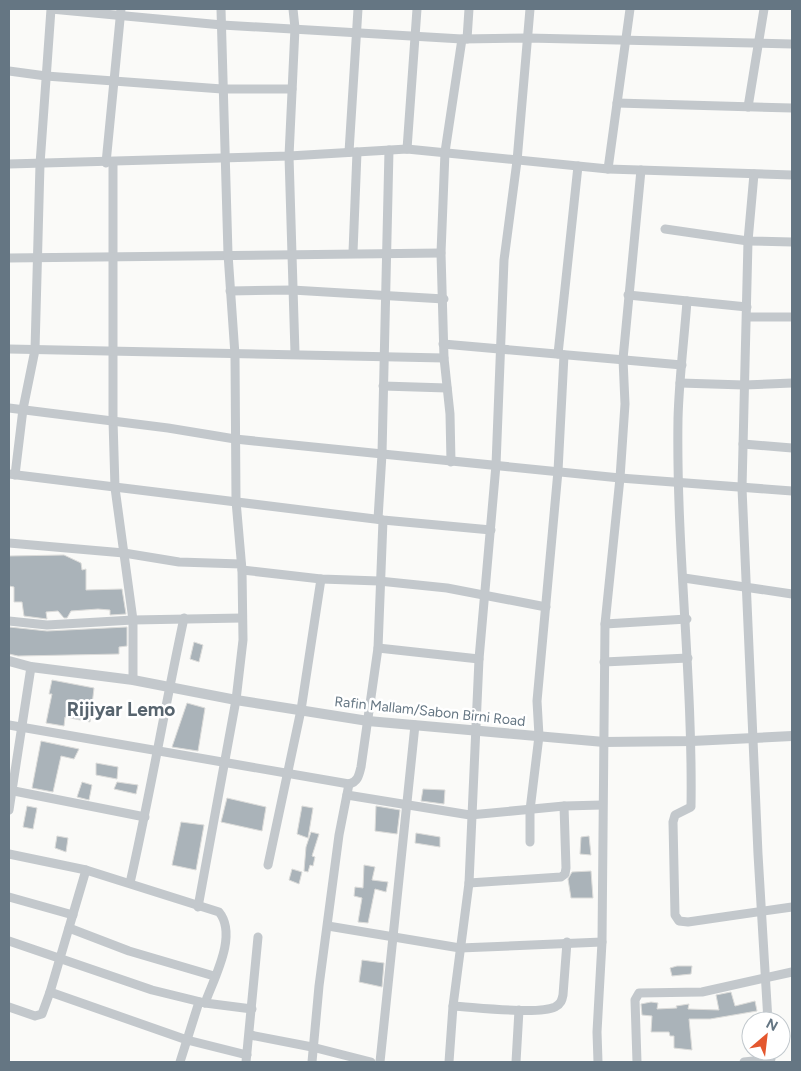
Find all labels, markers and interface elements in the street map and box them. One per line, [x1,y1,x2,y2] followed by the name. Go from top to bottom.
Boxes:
[334,693,526,730] street label: Rafin Mallam/Sabon Birni Road
[67,698,175,721] district label: Rijiyar Lemo
[741,1011,791,1061] north arrow
[763,1015,781,1035] text: N

